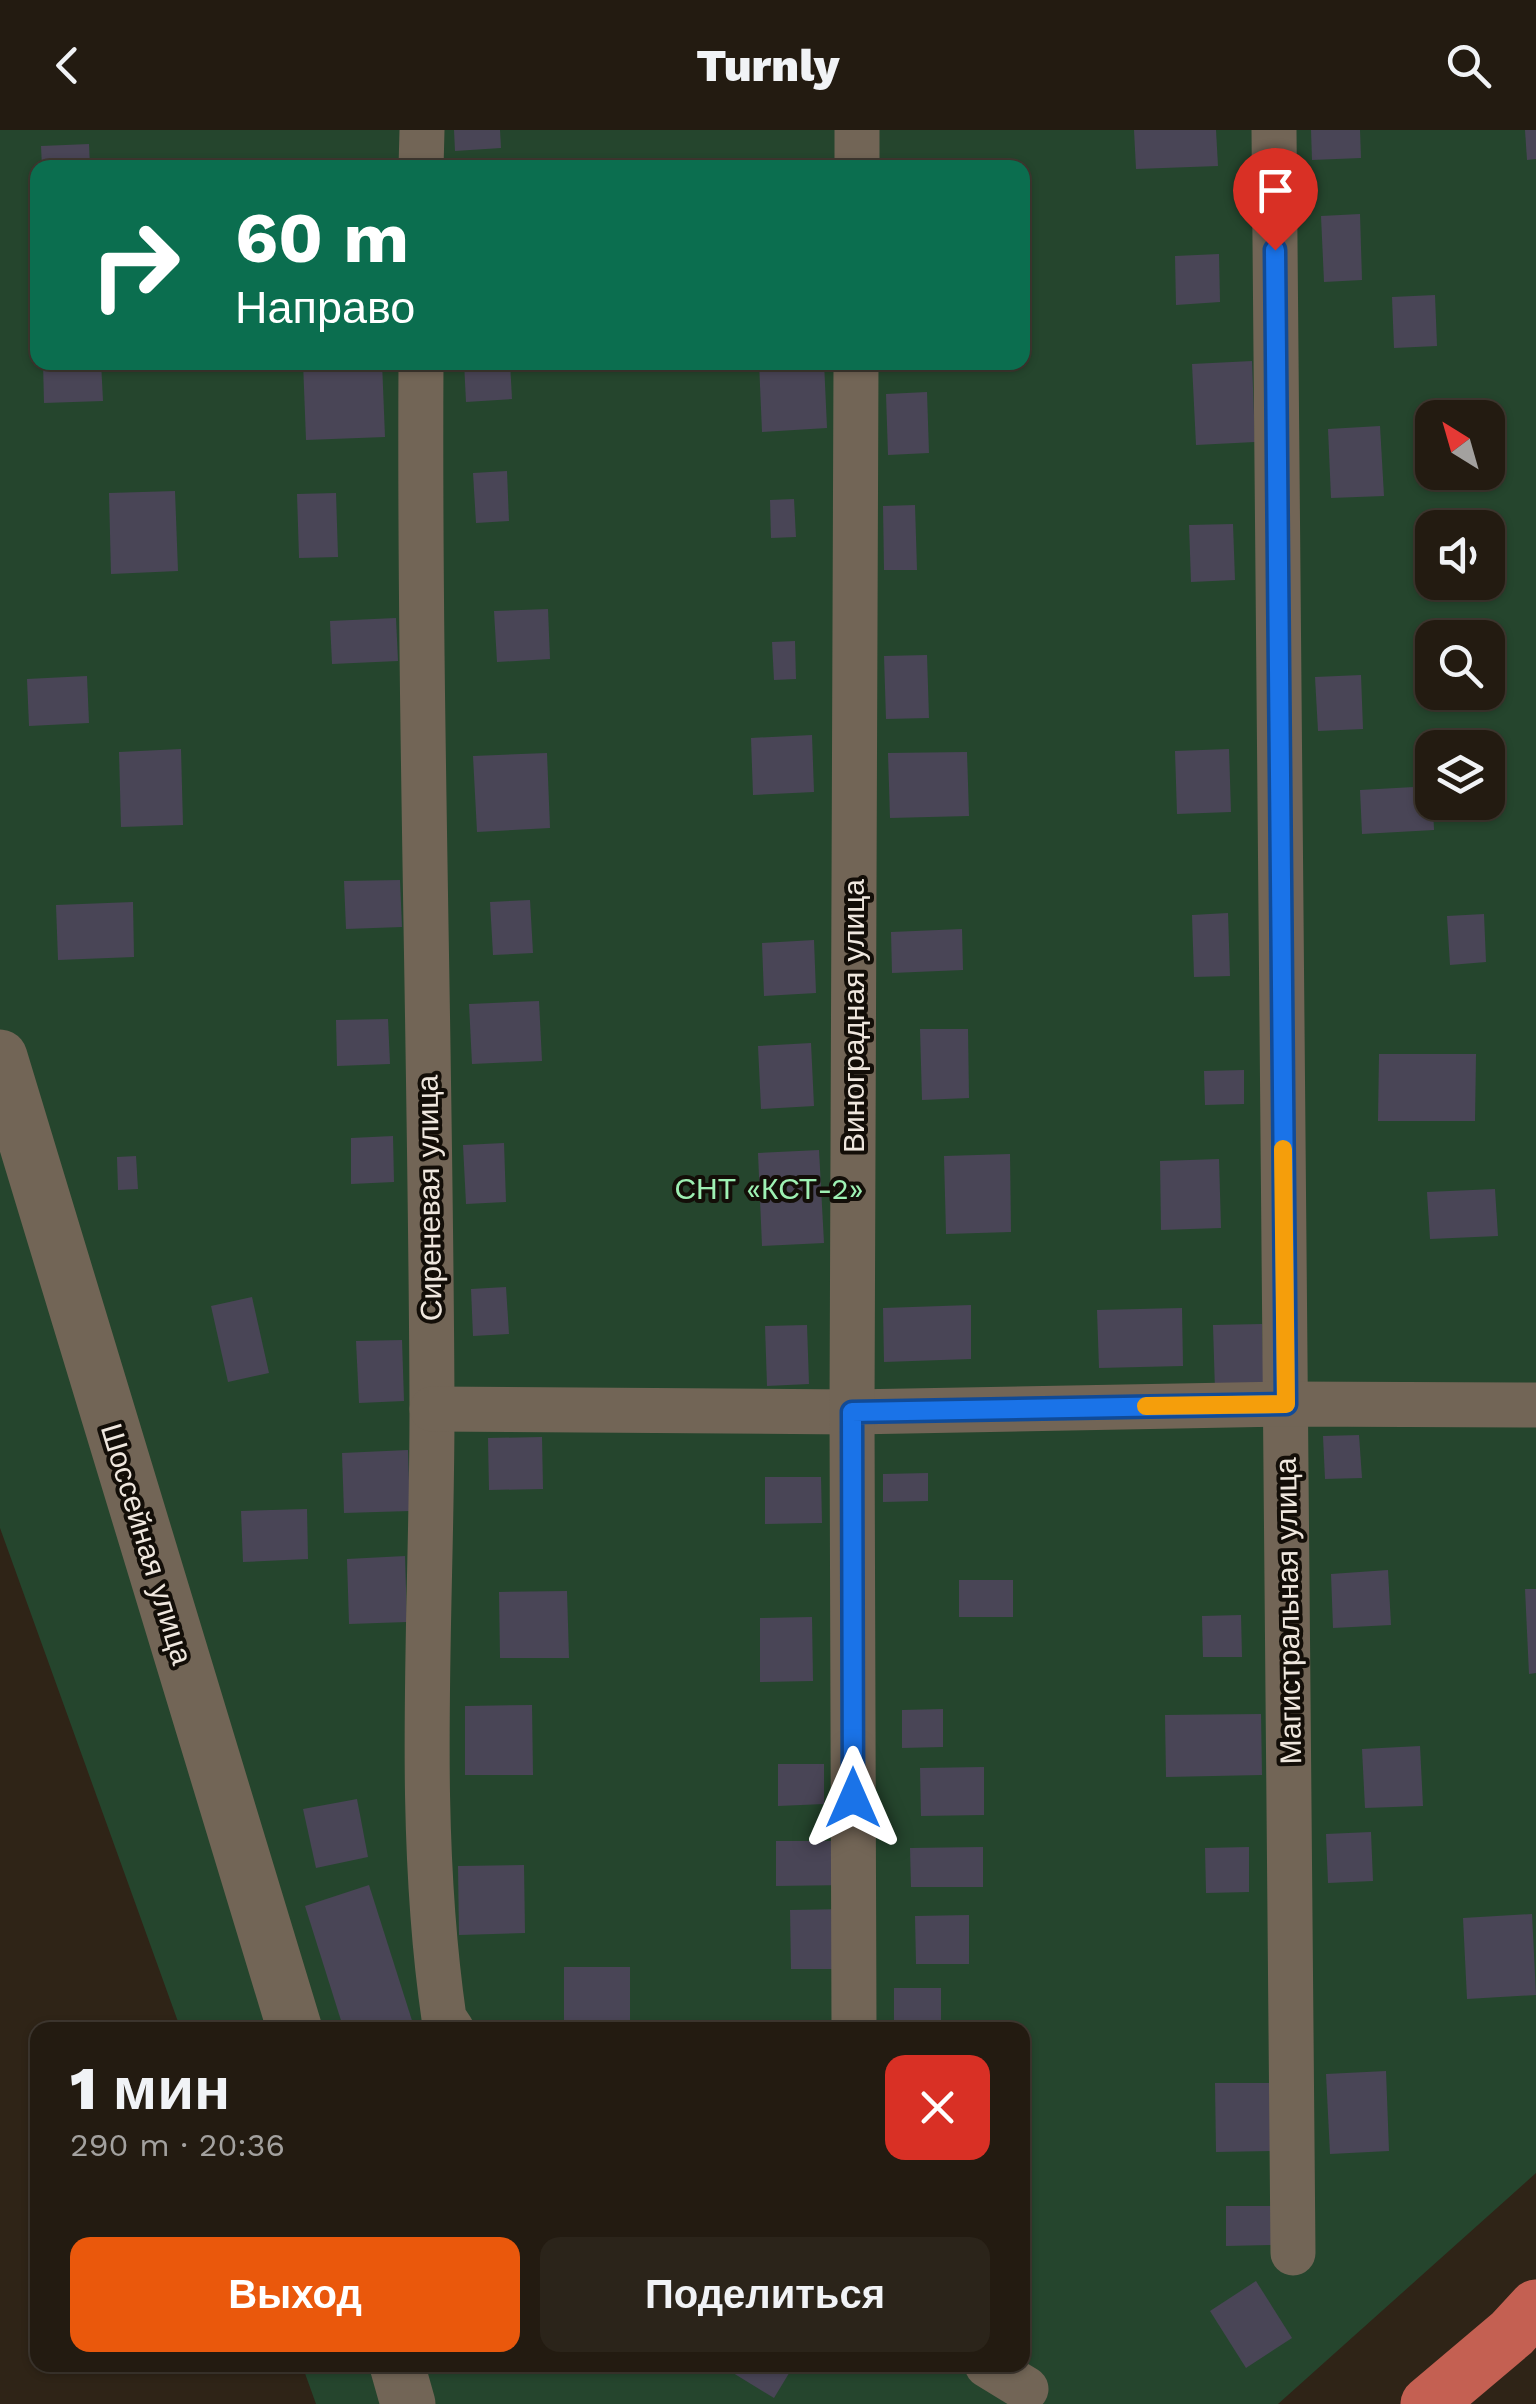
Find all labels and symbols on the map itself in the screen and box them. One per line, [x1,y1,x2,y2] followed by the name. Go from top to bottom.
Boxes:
[1233,148,1318,251] pin
[1415,400,1505,490] north arrow
[836,879,871,1153] street label: Виноградная улица
[409,1074,449,1321] street label: Сиреневая улица
[674,1171,864,1206] park label: СНТ «КСТ-2»
[94,1419,200,1669] street label: Шоссейная улица
[1268,1457,1308,1765] street label: Магистральная улица
[801,1746,905,1850] position arrow

